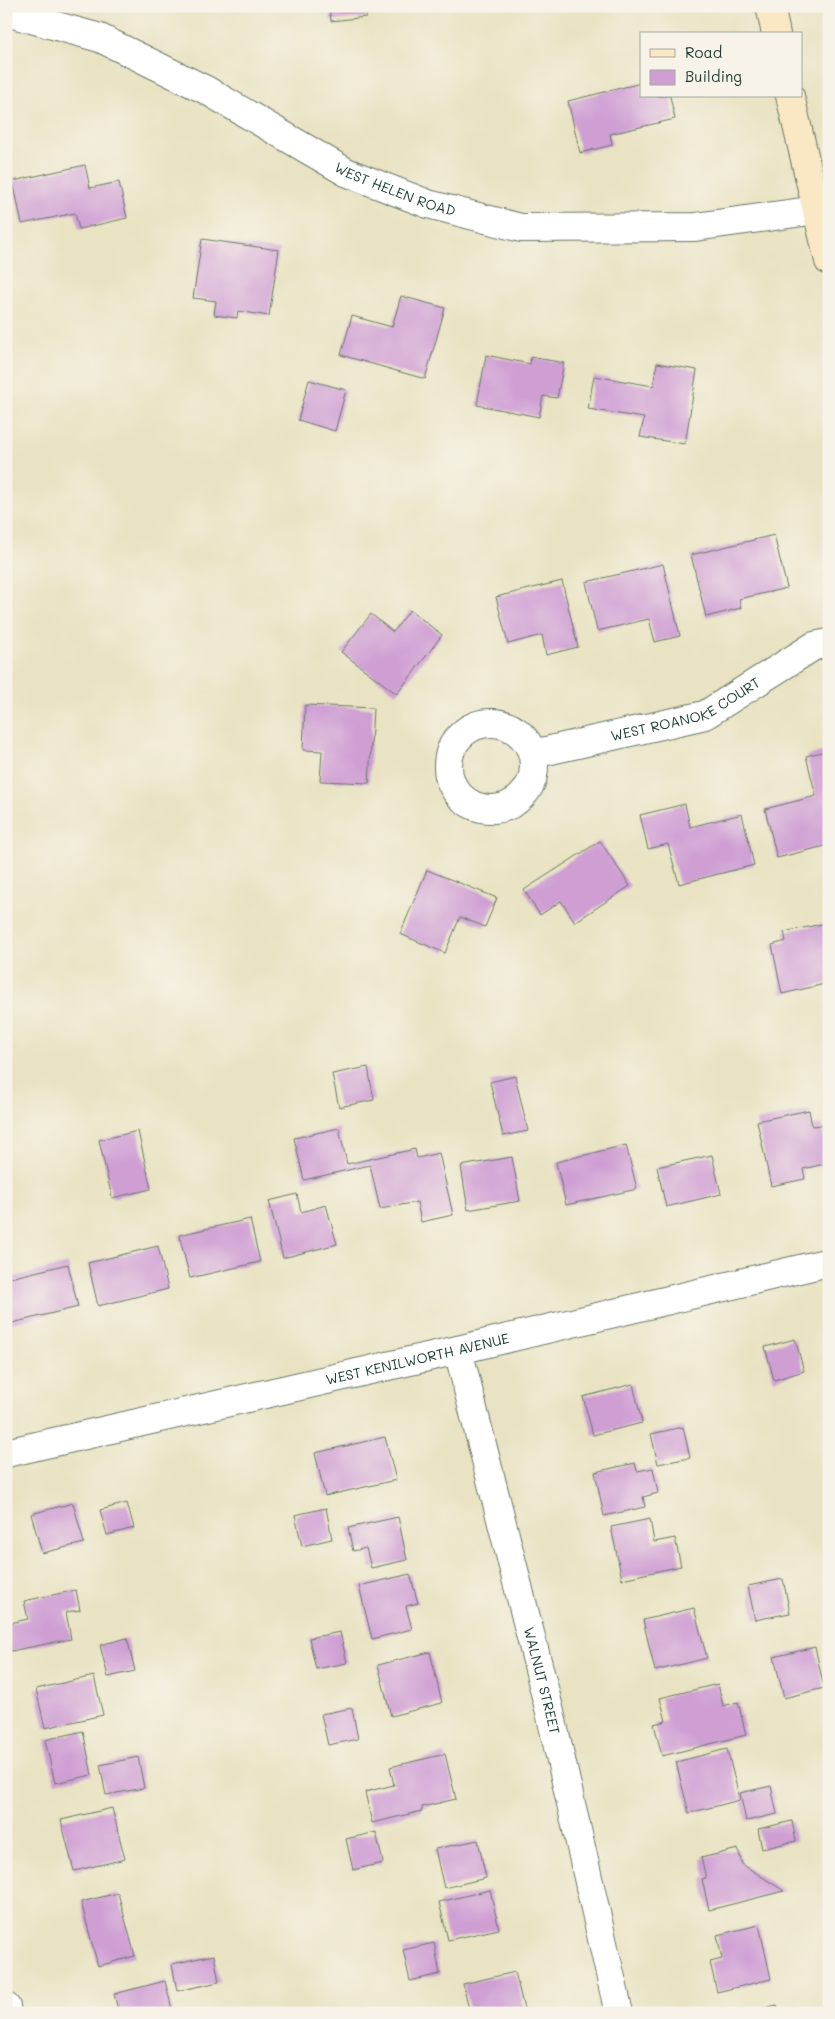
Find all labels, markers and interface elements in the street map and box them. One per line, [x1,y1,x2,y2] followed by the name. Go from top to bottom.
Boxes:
[640,32,802,98] legend
[685,42,722,62] text: Road
[685,66,742,86] text: Building
[331,157,458,220] street label: WEST HELEN ROAD
[609,672,764,745] street label: WEST ROANOKE COURT
[324,1328,511,1389] street label: WEST KENILWORTH AVENUE
[520,1625,565,1736] street label: WALNUT STREET

